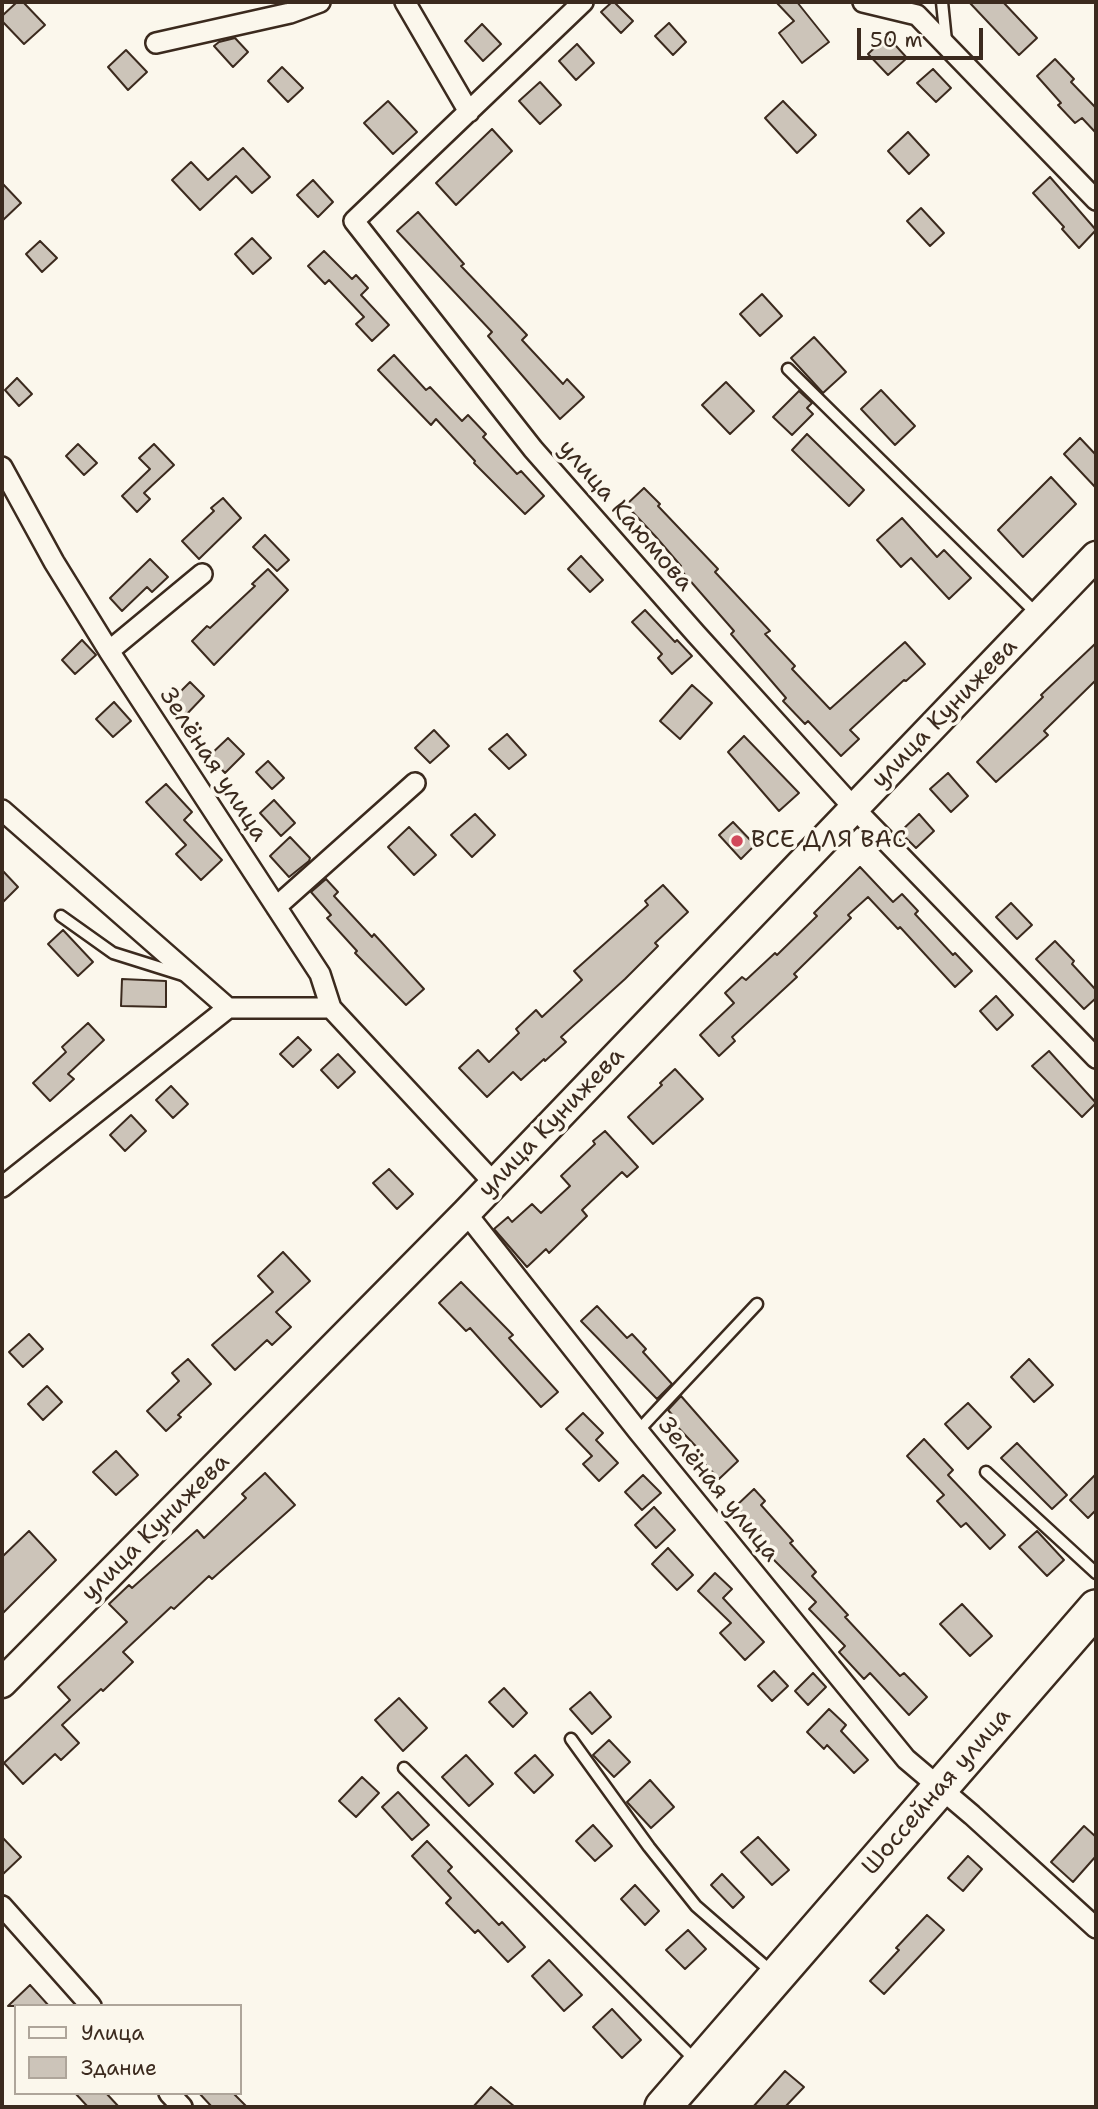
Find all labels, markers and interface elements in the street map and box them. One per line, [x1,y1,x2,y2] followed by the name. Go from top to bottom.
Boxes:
[860,14,986,58] scale bar
[870,26,923,54] text: 50 m
[551,434,699,598] street label: улица Каюмова
[866,633,1024,795] street label: улица Кунижева
[153,683,273,847] street label: Зелёная улица
[751,827,907,855] place label: ВСЕ ДЛЯ ВАС
[729,833,745,849] marker: ВСЕ ДЛЯ ВАС
[473,1042,631,1204] street label: улица Кунижева
[651,1412,785,1568] street label: Зелёная улица
[76,1448,236,1608] street label: улица Кунижева
[857,1702,1017,1882] street label: Шоссейная улица
[14,2004,242,2095] legend
[81,2019,144,2047] text: Улица
[81,2054,157,2082] text: Здание

